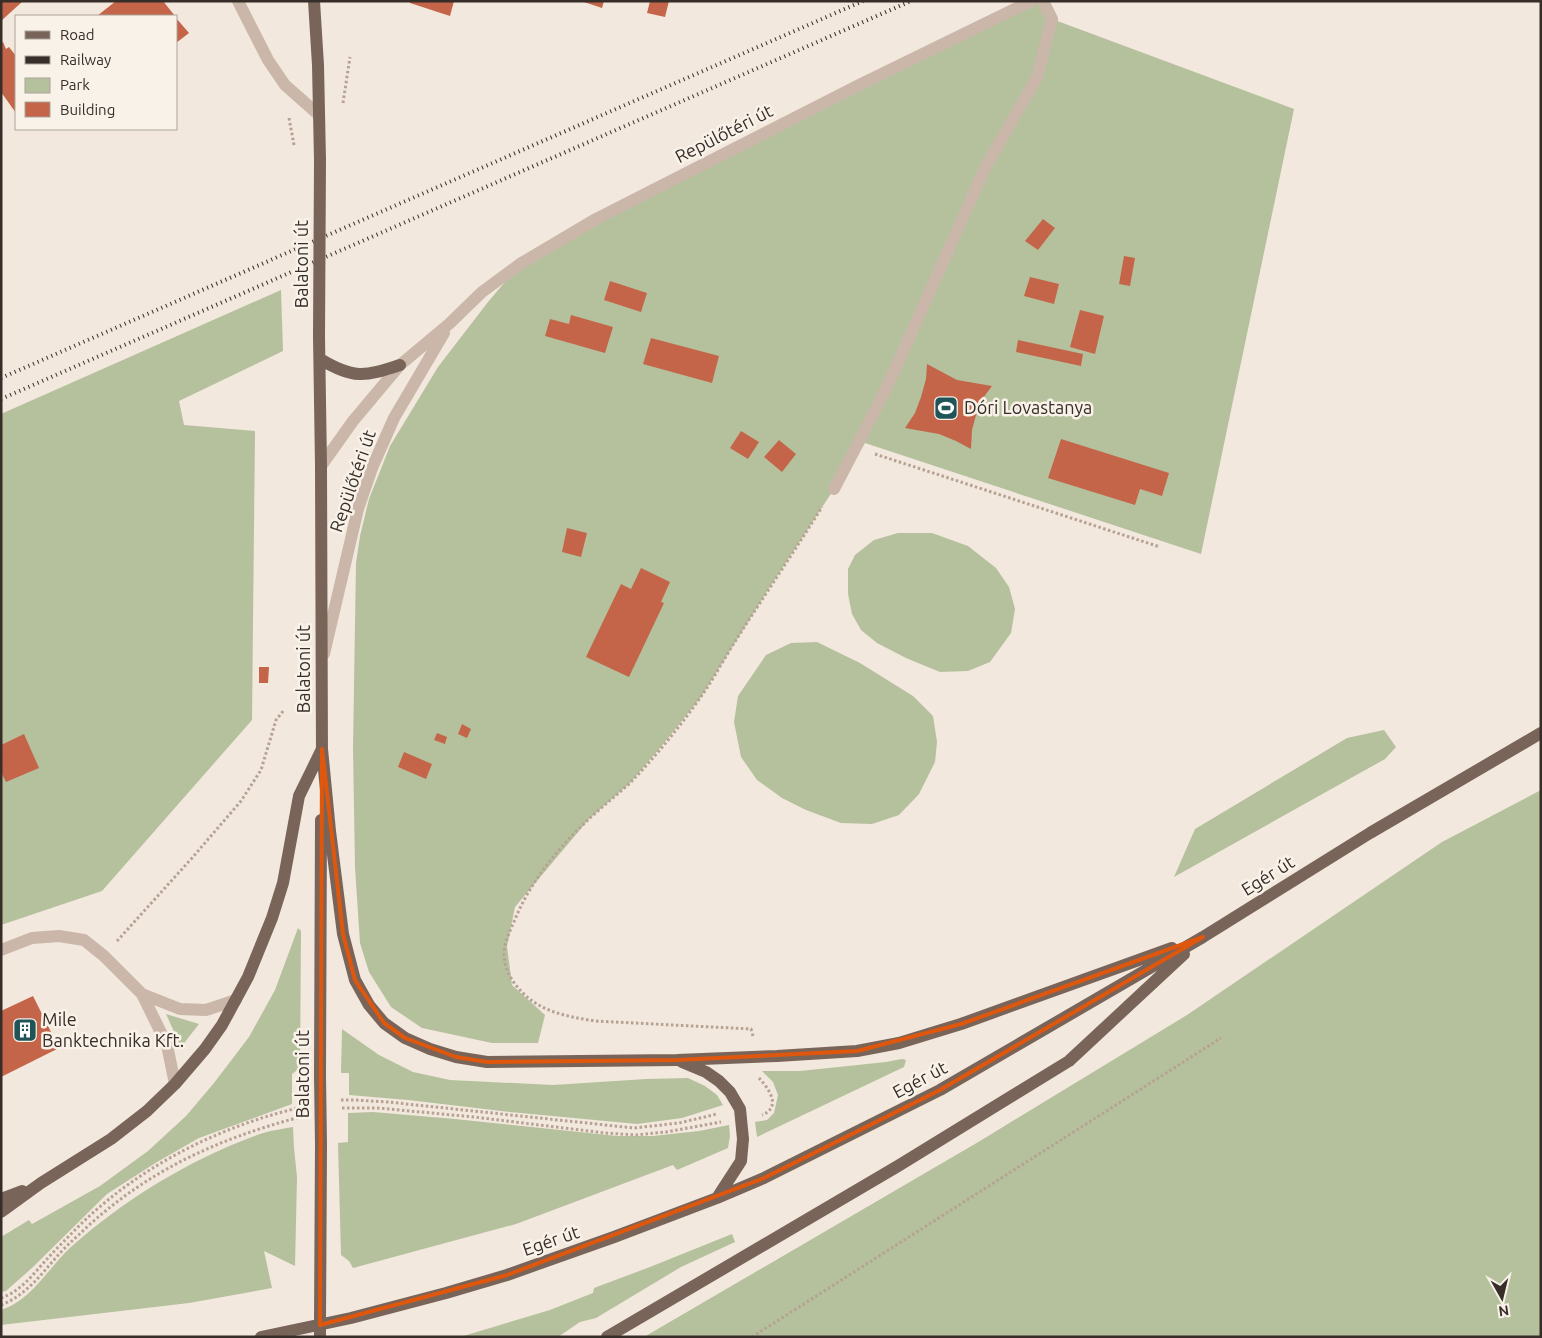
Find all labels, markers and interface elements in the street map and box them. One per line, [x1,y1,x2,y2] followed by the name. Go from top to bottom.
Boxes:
[15,15,178,130] legend
[60,26,95,43] text: Road
[60,51,111,68] text: Railway
[60,76,90,93] text: Park
[671,100,776,166] street label: Repülőtéri út
[60,101,115,118] text: Building
[291,220,311,308] street label: Balatoni út
[933,395,959,421] sports icon: Dóri Lovastanya
[964,397,1092,417] place label: Dóri Lovastanya
[325,427,379,534] street label: Repülőtéri út
[293,625,313,713] street label: Balatoni út
[1237,851,1298,899] street label: Egér út
[42,1009,184,1050] place label: Mile Banktechnika Kft.
[12,1017,38,1043] building icon: Mile Banktechnika Kft.
[292,1030,312,1118] street label: Balatoni út
[889,1057,950,1102] street label: Egér út
[520,1221,582,1259] street label: Egér út
[1477,1273,1527,1323] north arrow
[1498,1302,1510,1320] text: N

